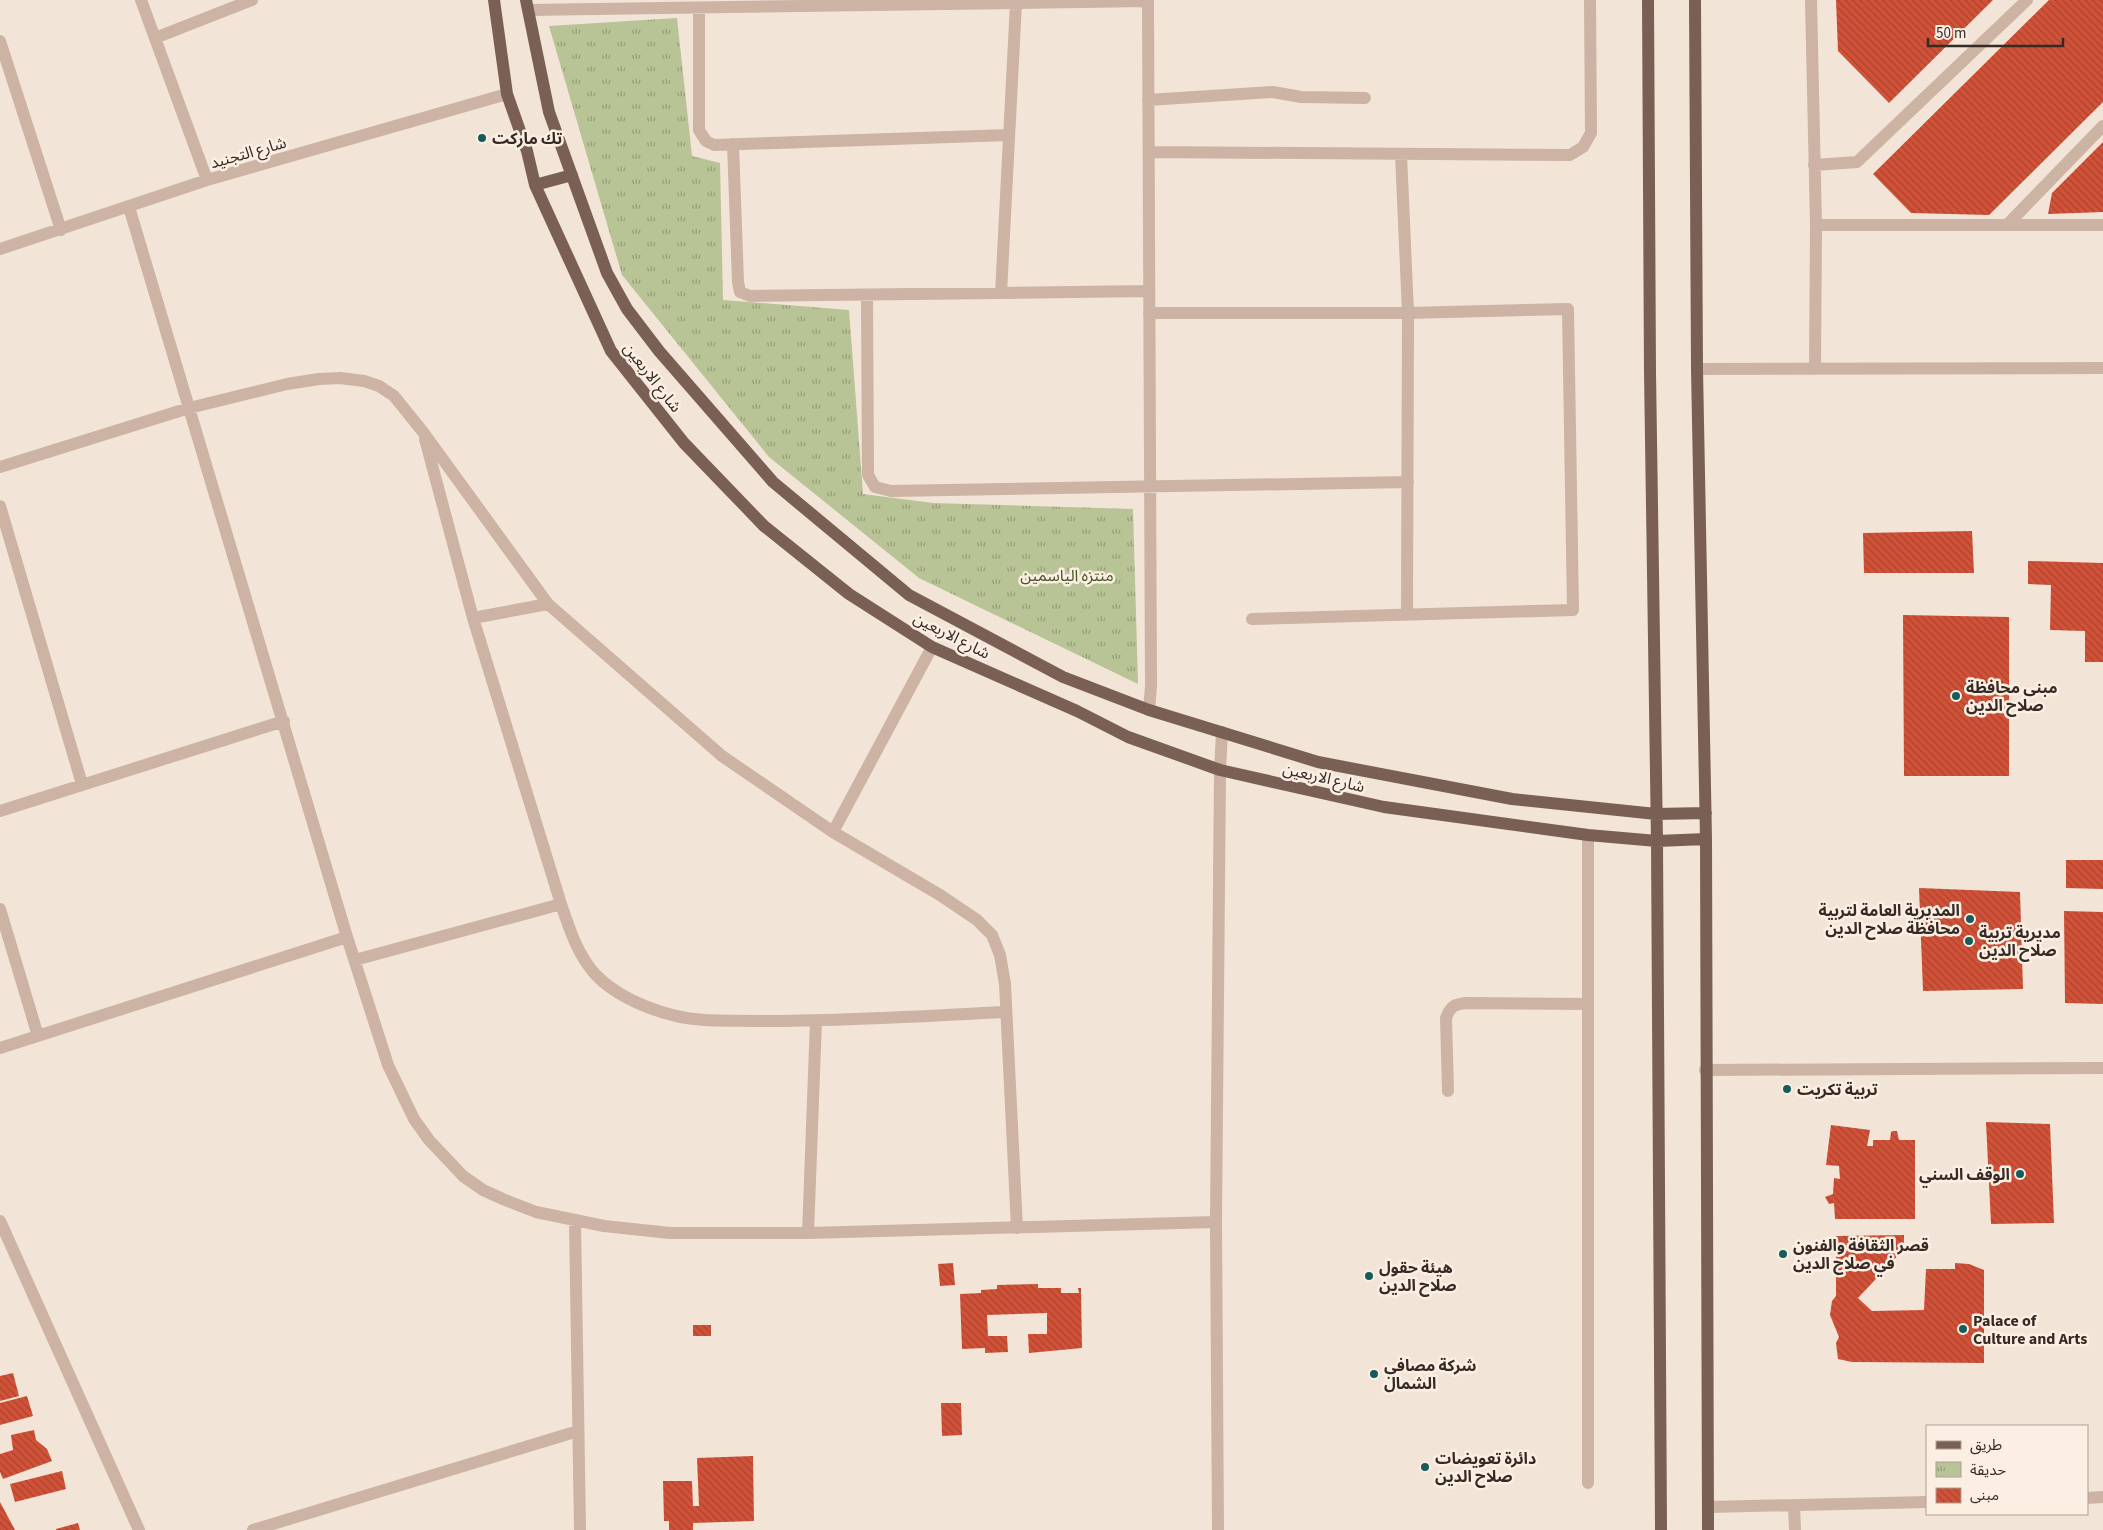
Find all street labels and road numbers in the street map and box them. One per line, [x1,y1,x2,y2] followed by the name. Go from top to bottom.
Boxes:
[208,132,289,175] street label: شارع التجنيد
[617,338,686,418] street label: شارع الاربعين
[909,607,994,665] street label: شارع الاربعين
[1281,758,1367,799] street label: شارع الاربعين

